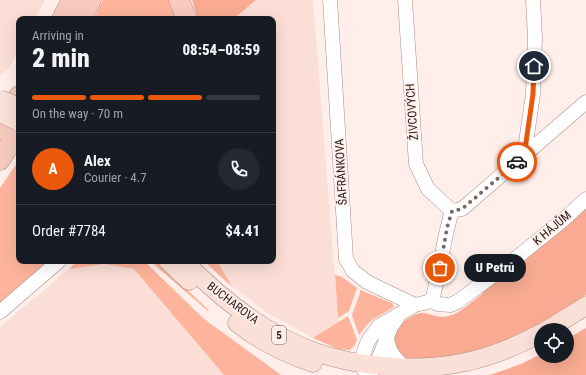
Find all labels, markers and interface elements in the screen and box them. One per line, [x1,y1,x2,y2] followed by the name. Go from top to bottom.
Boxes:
[32,28,84,43] text: Arriving in
[182,41,260,59] text: 08:54–08:59
[32,43,90,73] text: 2 min
[517,49,551,83] pin
[523,55,545,77] icon: home
[402,83,421,141] street label: ŽIVCOVÝCH
[32,106,123,121] text: On the way · 70 m
[331,138,350,206] street label: ŠAFRÁNKOVA
[497,142,537,182] courier
[218,148,260,190] button: phone
[506,151,528,173] icon: car
[84,152,111,170] text: Alex
[49,160,57,178] text: A
[84,170,147,185] text: Courier · 4.7
[529,207,574,248] street label: K HÁJŮM
[32,222,106,240] text: Order #7784
[225,222,260,240] text: $4.41
[423,251,457,285] pin
[464,254,526,282] callout: U Petrů
[429,257,451,279] icon: bag
[476,260,514,275] text: U Petrů
[204,279,262,327] street label: BUCHAROVA
[534,323,574,363] map controls
[534,323,574,363] button: locate
[272,326,286,344] road number: 5

